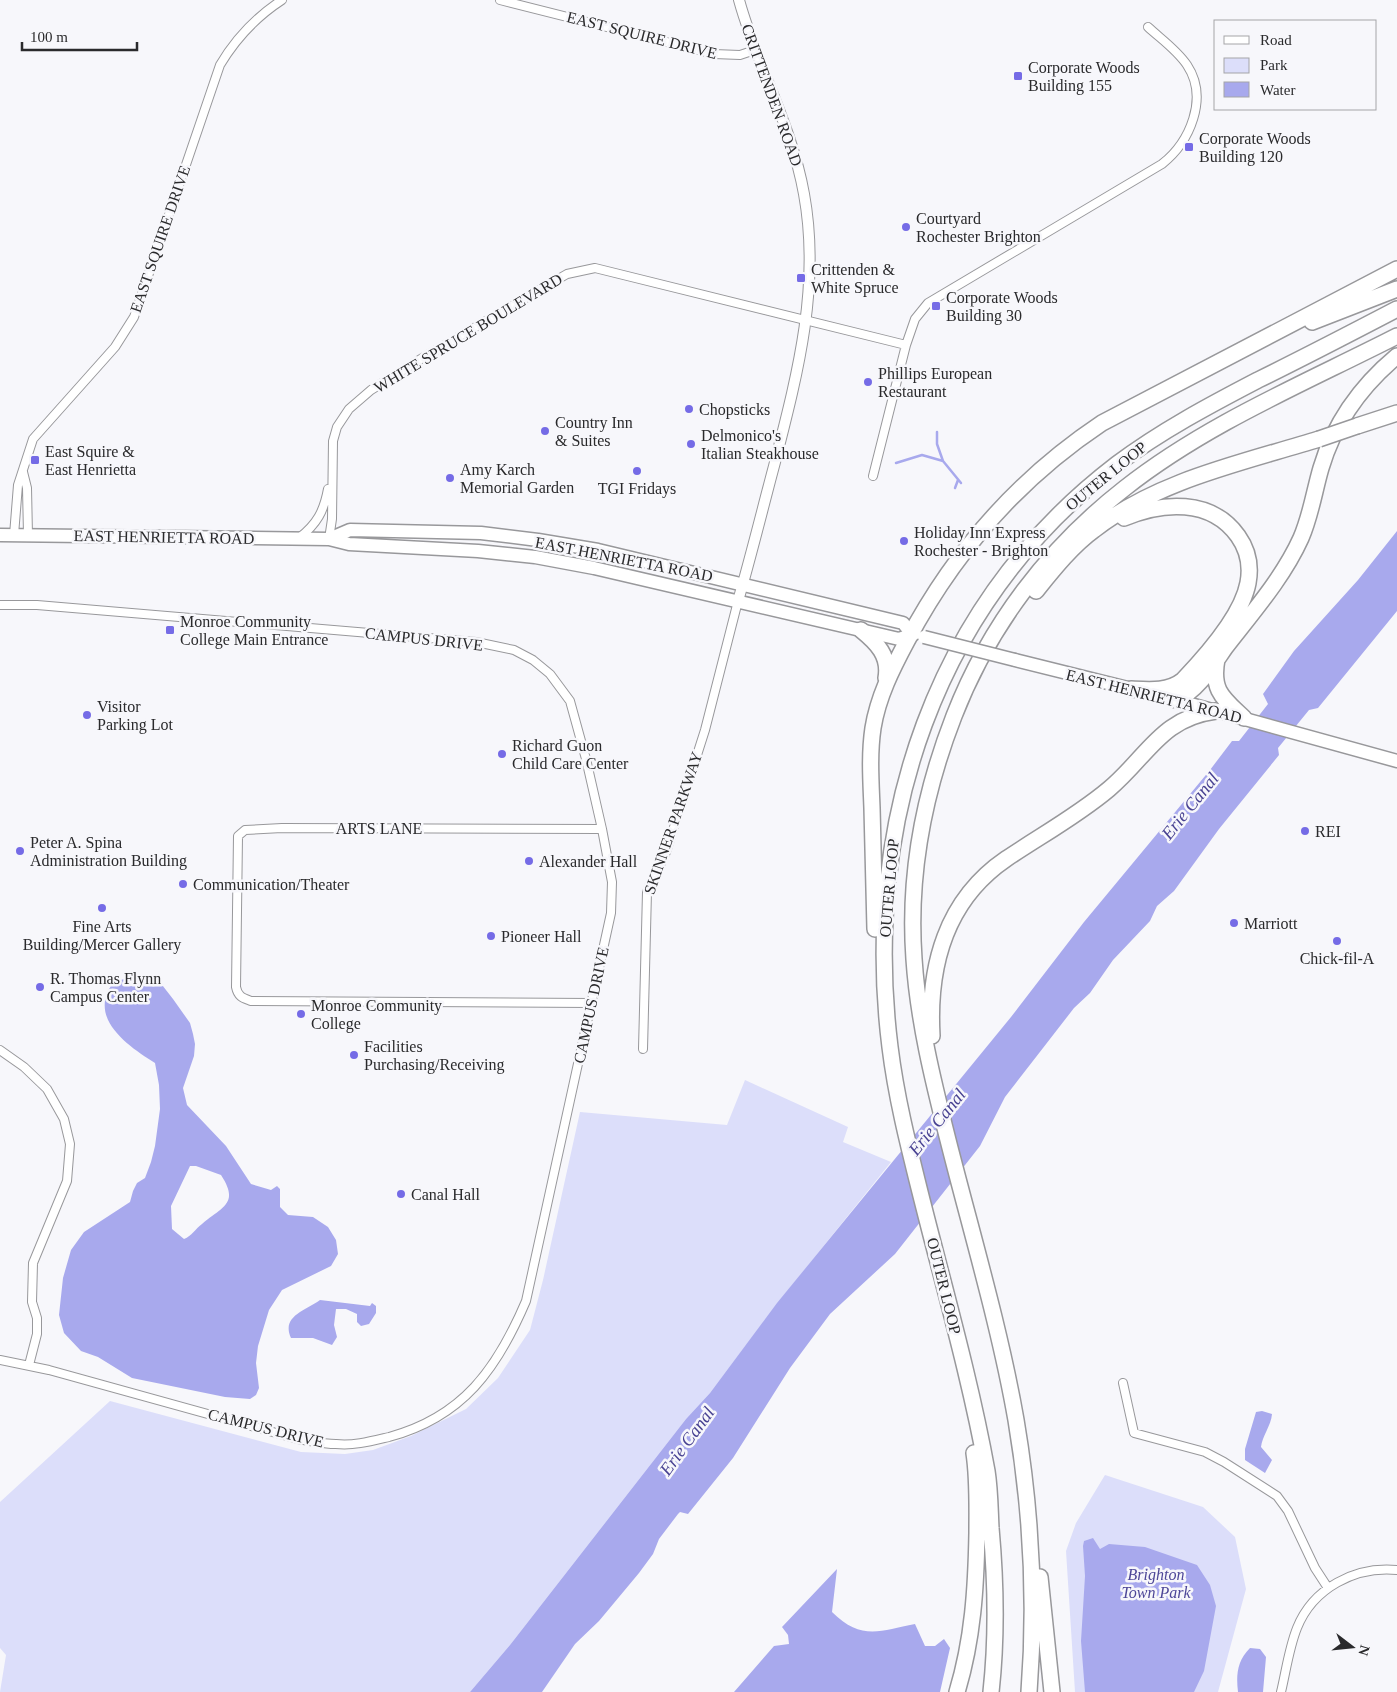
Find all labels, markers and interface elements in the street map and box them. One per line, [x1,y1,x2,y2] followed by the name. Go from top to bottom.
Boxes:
[565,8,719,62] street label: EAST SQUIRE DRIVE
[22,20,138,52] scale bar
[1214,20,1377,110] legend
[738,22,806,168] street label: CRITTENDEN ROAD
[30,29,68,45] text: 100 m
[1260,32,1292,48] text: Road
[1260,57,1288,73] text: Park
[1028,59,1140,95] place label: Corporate Woods Building 155
[1012,70,1024,82] marker: Corporate Woods Building 155
[1260,82,1295,98] text: Water
[1199,130,1311,166] place label: Corporate Woods Building 120
[1183,141,1195,153] marker: Corporate Woods Building 120
[127,163,193,315] street label: EAST SQUIRE DRIVE
[916,210,1041,246] place label: Courtyard Rochester Brighton
[900,221,912,233] marker: Courtyard Rochester Brighton
[811,261,899,297] place label: Crittenden & White Spruce
[371,270,565,396] street label: WHITE SPRUCE BOULEVARD
[795,272,807,284] marker: Crittenden & White Spruce
[946,289,1058,325] place label: Corporate Woods Building 30
[930,300,942,312] marker: Corporate Woods Building 30
[878,365,992,400] place label: Phillips European Restaurant
[862,376,874,388] marker: Phillips European Restaurant
[699,401,770,419] place label: Chopsticks
[683,403,695,415] marker: Chopsticks
[555,414,633,449] place label: Country Inn & Suites
[539,425,551,437] marker: Country Inn & Suites
[701,427,819,462] place label: Delmonico's Italian Steakhouse
[685,438,697,450] marker: Delmonico's Italian Steakhouse
[1062,438,1150,514] street label: OUTER LOOP
[45,443,136,478] place label: East Squire & East Henrietta
[29,454,41,466] marker: East Squire & East Henrietta
[460,461,574,496] place label: Amy Karch Memorial Garden
[631,465,643,477] marker: TGI Fridays
[444,472,456,484] marker: Amy Karch Memorial Garden
[598,480,676,498] place label: TGI Fridays
[914,524,1048,560] place label: Holiday Inn Express Rochester - Brighton
[74,527,254,547] street label: EAST HENRIETTA ROAD
[534,533,714,585] street label: EAST HENRIETTA ROAD
[898,535,910,547] marker: Holiday Inn Express Rochester - Brighton
[180,613,328,649] place label: Monroe Community College Main Entrance
[164,624,176,636] marker: Monroe Community College Main Entrance
[364,624,484,654] street label: CAMPUS DRIVE
[1064,666,1244,726] street label: EAST HENRIETTA ROAD
[97,698,174,734] place label: Visitor Parking Lot
[81,709,93,721] marker: Visitor Parking Lot
[512,737,629,772] place label: Richard Guon Child Care Center
[496,748,508,760] marker: Richard Guon Child Care Center
[641,749,706,896] street label: SKINNER PARKWAY
[1157,769,1223,844] water label: Erie Canal
[336,820,422,837] street label: ARTS LANE
[1315,823,1341,840] place label: REI
[1299,825,1311,837] marker: REI
[30,834,187,870] place label: Peter A. Spina Administration Building
[876,838,902,938] street label: OUTER LOOP
[14,845,26,857] marker: Peter A. Spina Administration Building
[539,853,638,870] place label: Alexander Hall
[523,855,535,867] marker: Alexander Hall
[193,876,350,893] place label: Communication/Theater
[177,878,189,890] marker: Communication/Theater
[96,902,108,914] marker: Fine Arts Building/Mercer Gallery
[1244,915,1298,932] place label: Marriott
[1228,917,1240,929] marker: Marriott
[23,918,181,954] place label: Fine Arts Building/Mercer Gallery
[501,928,582,945] place label: Pioneer Hall
[485,930,497,942] marker: Pioneer Hall
[1331,935,1343,947] marker: Chick-fil-A
[570,945,612,1065] street label: CAMPUS DRIVE
[1300,950,1375,967] place label: Chick-fil-A
[50,970,161,1006] place label: R. Thomas Flynn Campus Center
[34,981,46,993] marker: R. Thomas Flynn Campus Center
[311,997,442,1033] place label: Monroe Community College
[295,1008,307,1020] marker: Monroe Community College
[364,1038,504,1074] place label: Facilities Purchasing/Receiving
[348,1049,360,1061] marker: Facilities Purchasing/Receiving
[904,1085,970,1160] water label: Erie Canal
[411,1186,480,1203] place label: Canal Hall
[395,1188,407,1200] marker: Canal Hall
[924,1236,964,1336] street label: OUTER LOOP
[655,1403,718,1480] water label: Erie Canal
[206,1405,326,1451] street label: CAMPUS DRIVE
[1121,1566,1192,1601] park label: Brighton Town Park
[1327,1622,1377,1672] north arrow
[1355,1644,1373,1657] text: N

